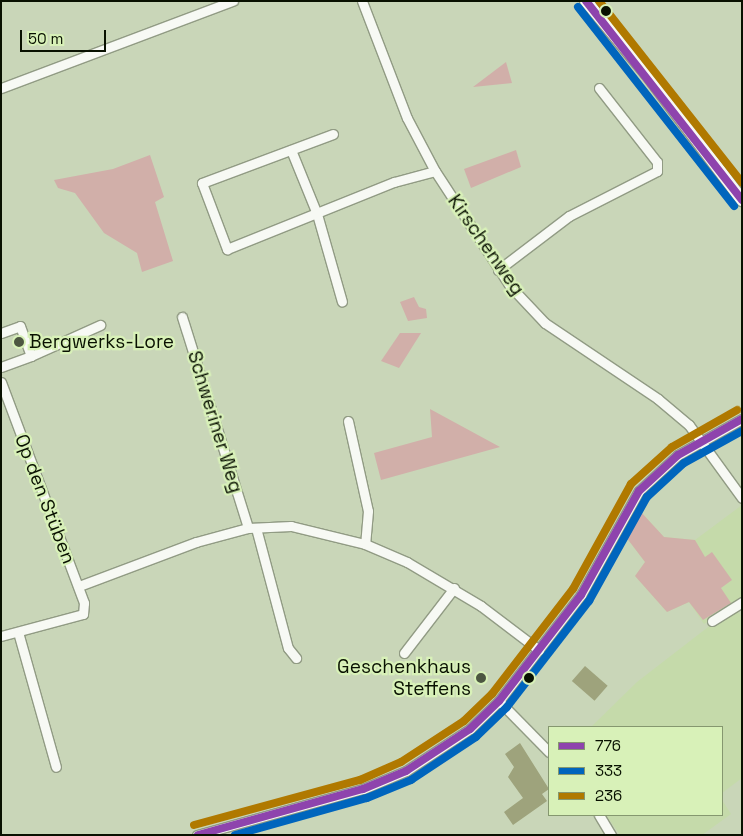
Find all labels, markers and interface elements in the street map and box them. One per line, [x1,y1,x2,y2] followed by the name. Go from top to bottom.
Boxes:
[601,6,611,16] unlabelled marker
[22,20,109,52] scale bar
[28,29,63,48] text: 50 m
[443,190,529,300] street label: Kirschenweg
[29,331,174,353] place label: Bergwerks-Lore
[13,336,25,348] marker: Bergwerks-Lore
[183,348,247,496] street label: Schweriner Weg
[10,431,80,567] street label: Op den Stüben
[337,656,471,700] place label: Geschenkhaus Steffens
[475,672,487,684] marker: Geschenkhaus Steffens
[524,673,534,683] unlabelled marker
[548,726,723,816] legend
[595,736,621,755] text: 776
[595,761,622,780] text: 333
[595,786,622,805] text: 236

